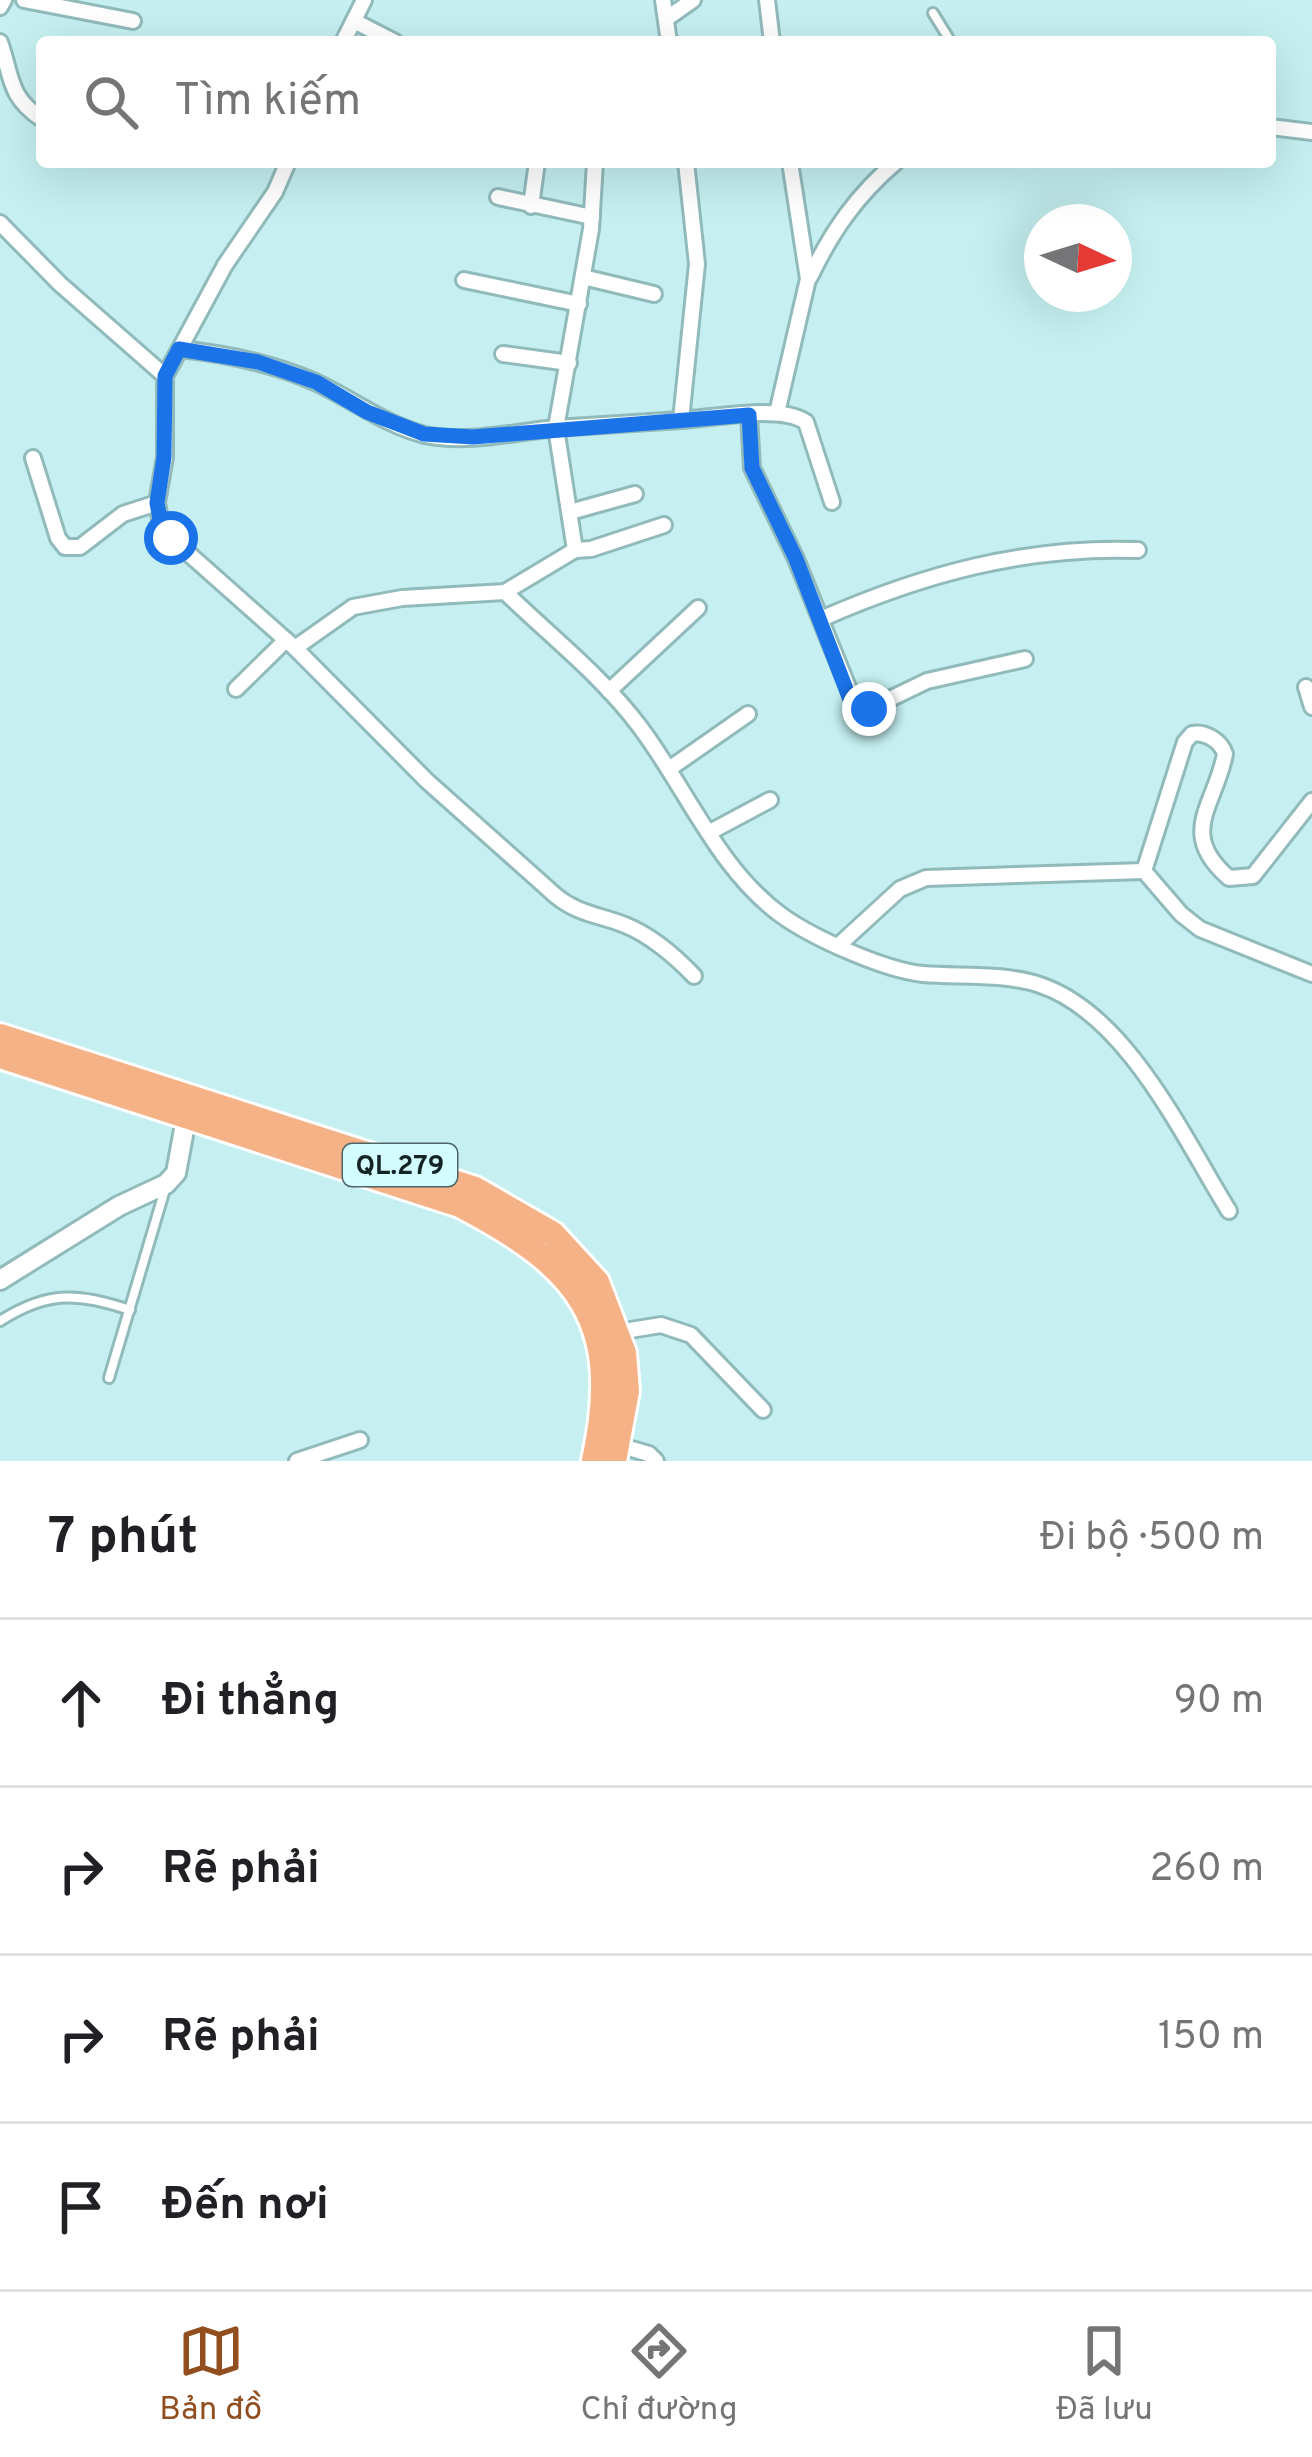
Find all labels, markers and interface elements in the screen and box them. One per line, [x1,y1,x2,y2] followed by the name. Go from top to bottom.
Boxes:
[36,36,1276,168] search box
[78,69,144,135] icon: search
[174,74,361,131] text: Tìm kiếm
[1024,204,1132,312] north arrow
[144,511,198,565] route start
[842,682,896,736] route end
[343,1144,457,1186] road number: QL.279
[48,1507,198,1572] text: 7 phút
[1040,1515,1264,1564] text: Đi bộ · 500 m
[48,1670,114,1736] icon: ahead
[162,1674,339,1731] text: Đi thẳng
[1174,1678,1264,1727] text: 90 m
[48,1838,114,1904] icon: right
[162,1842,320,1899] text: Rẽ phải
[1150,1846,1264,1895] text: 260 m
[48,2006,114,2072] icon: right
[162,2010,320,2067] text: Rẽ phải
[1158,2014,1264,2063] text: 150 m
[48,2174,114,2240] icon: arrive
[162,2178,329,2235] text: Đến nơi
[159,2318,262,2432] tab: Bản đồ
[580,2318,738,2432] tab: Chỉ đường
[1056,2318,1153,2432] tab: Đã lưu

